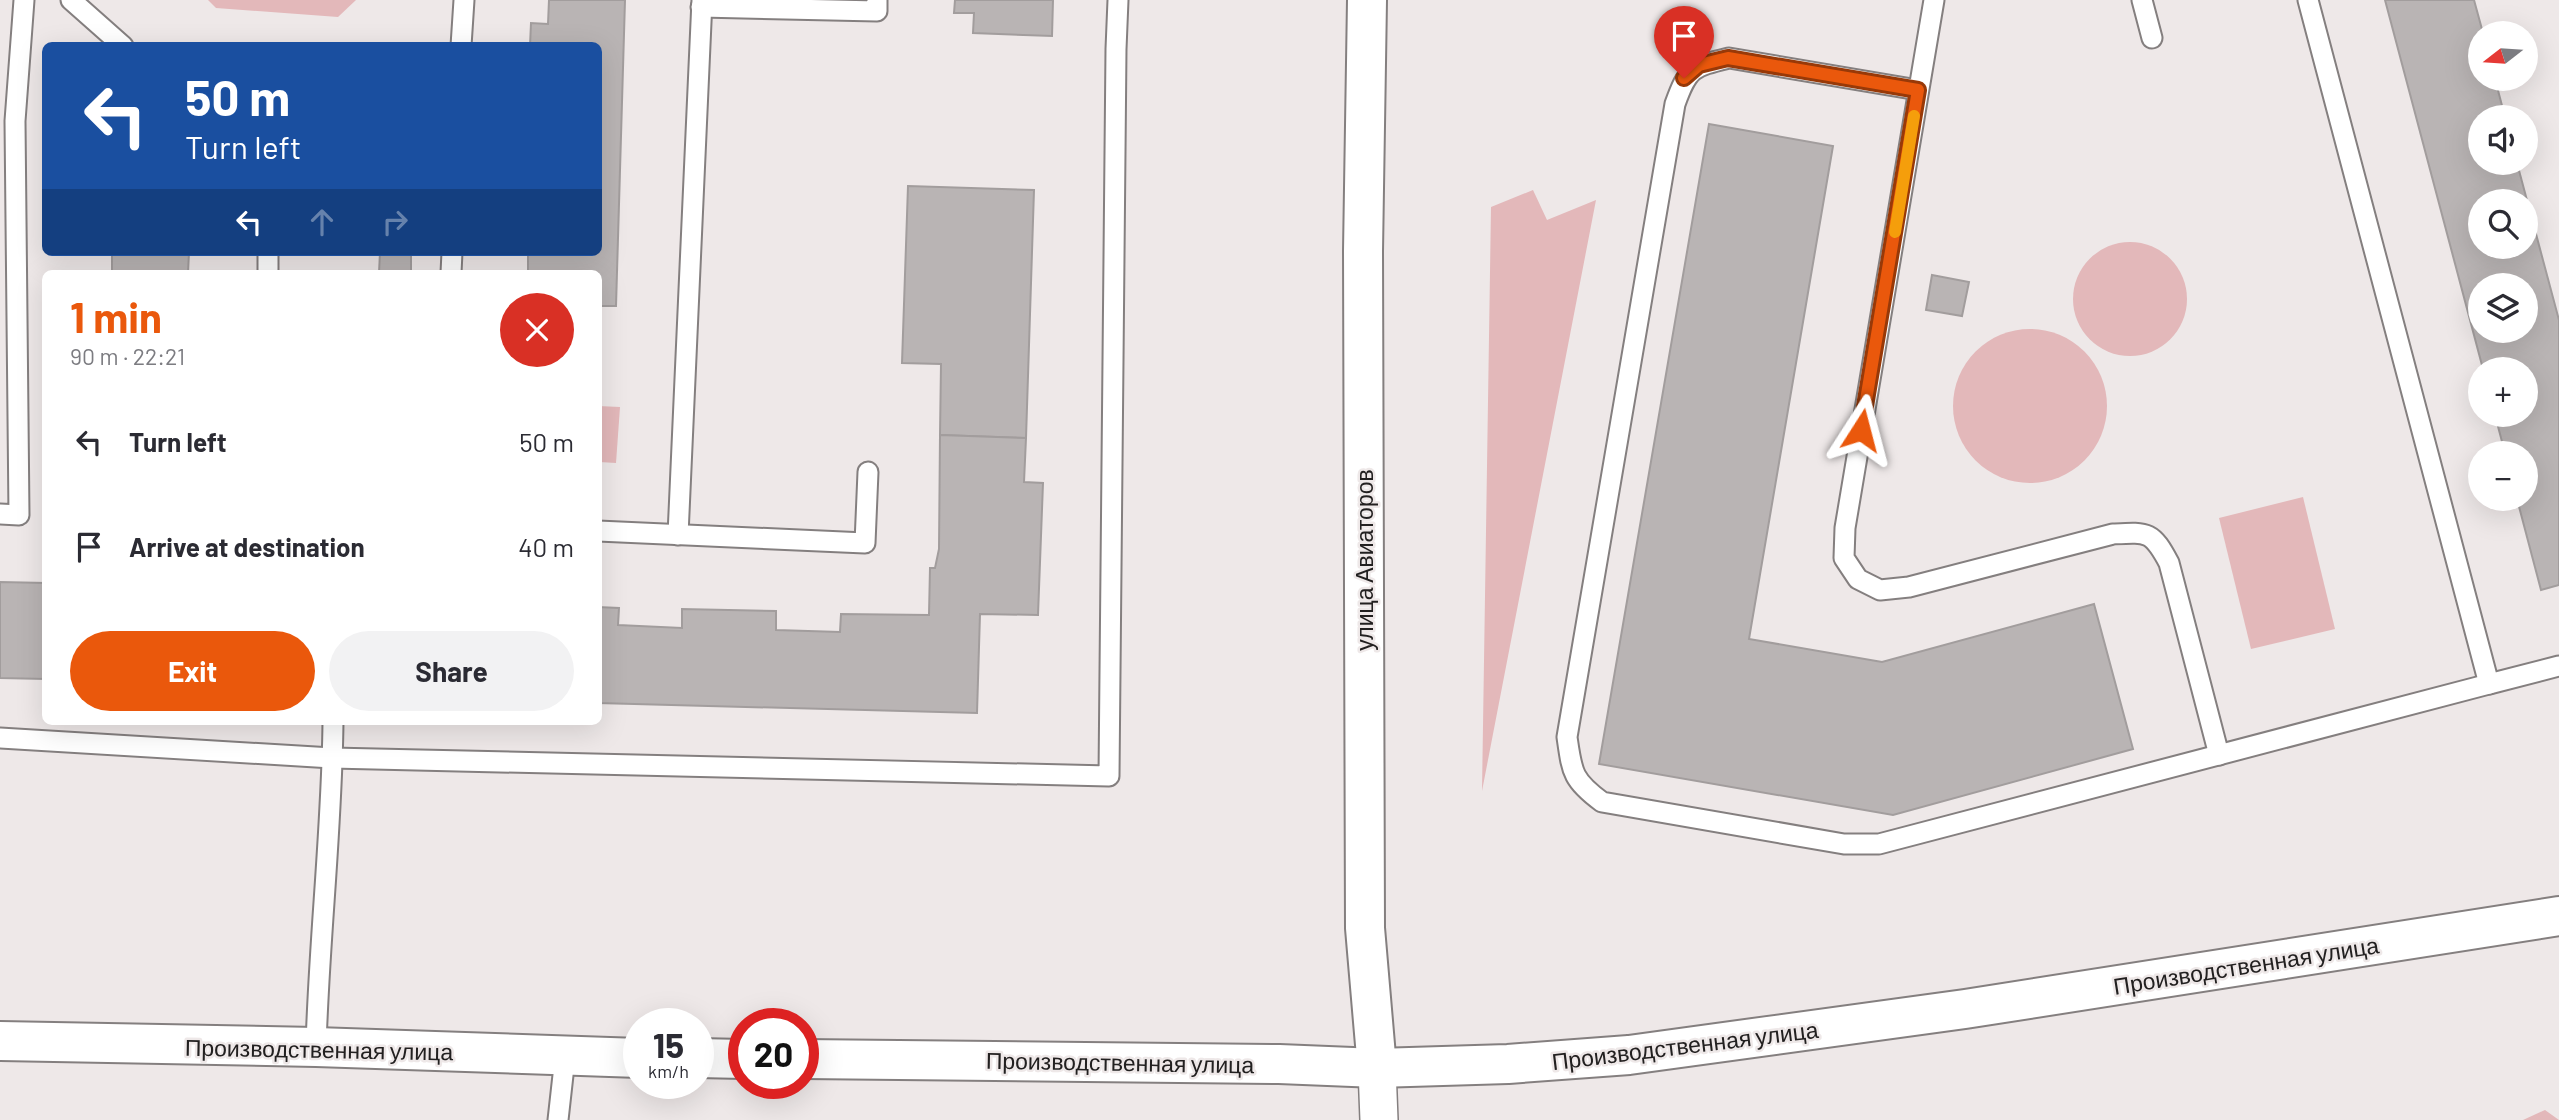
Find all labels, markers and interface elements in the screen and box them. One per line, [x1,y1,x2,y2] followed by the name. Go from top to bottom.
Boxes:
[1654,6,1714,78] pin
[1665,17,1703,55] icon: arrive
[2468,21,2538,91] north arrow
[2468,21,2538,511] map controls
[185,67,290,126] text: 50 m
[70,70,161,161] icon: left
[2468,105,2538,175] button: sound
[185,127,302,165] text: Turn left
[2468,189,2538,259] button: search
[230,203,268,241] icon: left
[303,203,341,241] icon: ahead
[376,203,414,241] icon: right
[2468,273,2538,343] button: layers
[70,291,162,341] text: 1 min
[500,293,574,367] button: close
[70,342,185,370] text: 90 m · 22:21
[2468,357,2538,427] button: +
[1824,393,1898,467] position arrow
[70,423,108,461] icon: left
[129,426,227,457] text: Turn left
[519,426,574,457] text: 50 m
[2468,441,2538,511] button: −
[1350,469,1378,651] street label: улица Авиаторов
[70,528,108,566] icon: arrive
[129,531,365,562] text: Arrive at destination
[518,531,574,562] text: 40 m
[70,631,315,711] button: Exit
[329,631,574,711] button: Share
[2111,930,2381,1000] street label: Производственная улица
[728,1008,819,1099] speed limit sign: 20
[1550,1015,1820,1075] street label: Производственная улица
[653,1023,684,1065] text: 15
[185,1033,454,1065] street label: Производственная улица
[986,1046,1255,1078] street label: Производственная улица
[648,1060,689,1082] text: km/h

